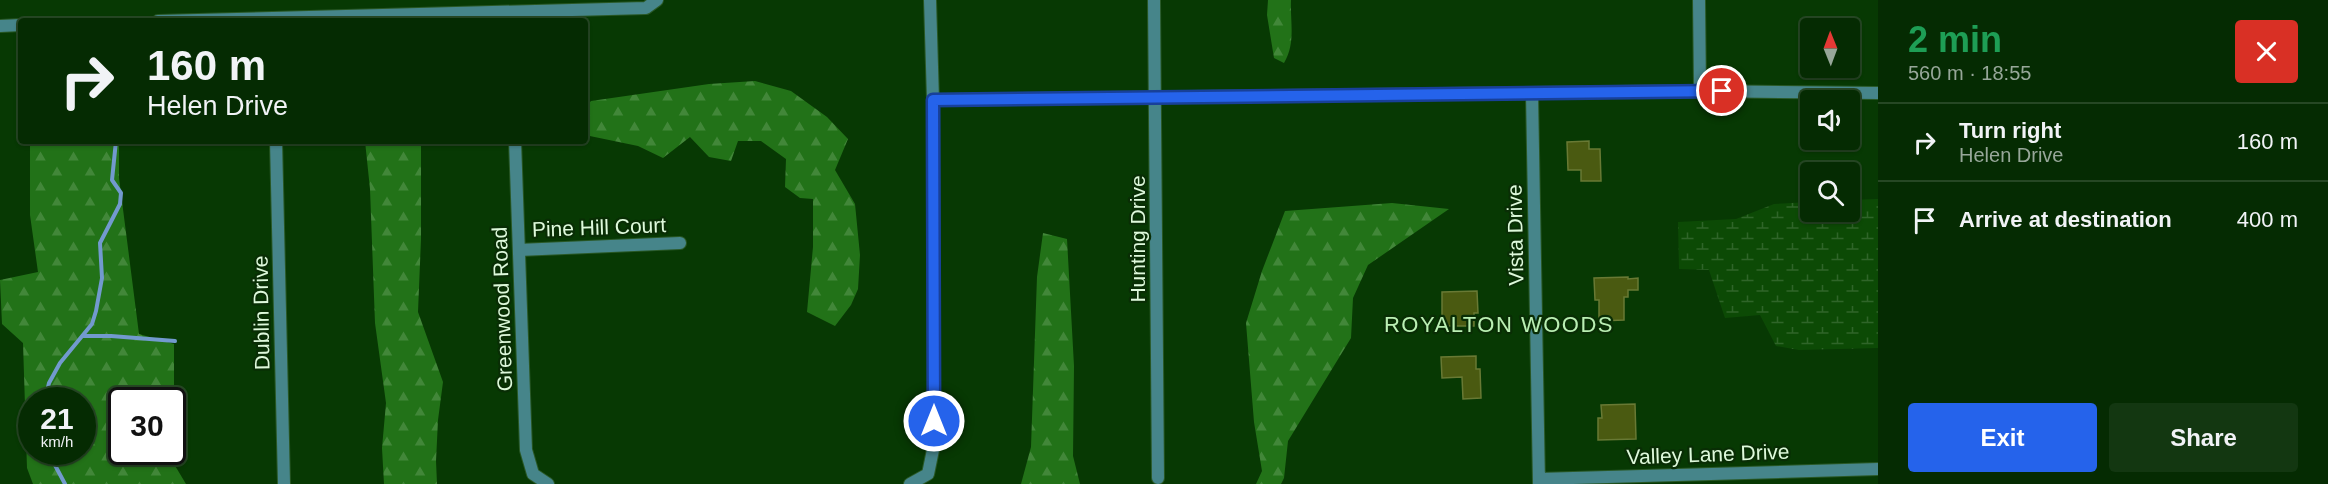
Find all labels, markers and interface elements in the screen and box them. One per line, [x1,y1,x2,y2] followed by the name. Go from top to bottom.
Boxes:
[1800,18,1860,78] north arrow
[1800,18,1860,222] map controls
[1908,19,2002,60] text: 2 min
[2235,20,2298,83] button: close
[48,42,126,120] icon: right
[147,42,266,89] text: 160 m
[1908,62,2031,84] text: 560 m · 18:55
[1696,65,1747,116] pin
[1705,74,1738,107] icon: arrive
[1800,90,1860,150] button: sound
[147,91,288,121] text: Helen Drive
[1959,118,2061,143] text: Turn right
[1908,126,1941,159] icon: right
[2237,129,2298,154] text: 160 m
[1959,144,2063,166] text: Helen Drive
[1800,162,1860,222] button: search
[1126,175,1149,303] street label: Hunting Drive
[1503,184,1527,286] street label: Vista Drive
[1908,204,1941,237] icon: arrive
[1959,207,2172,232] text: Arrive at destination
[2237,207,2298,232] text: 400 m
[532,213,667,241] street label: Pine Hill Court
[488,226,516,392] street label: Greenwood Road
[249,256,273,370] street label: Dublin Drive
[1384,312,1614,337] district label: ROYALTON WOODS
[108,387,186,465] speed limit sign: 30
[902,389,966,453] position arrow
[40,402,74,435] text: 21
[1908,403,2097,472] button: Exit
[2109,403,2298,472] button: Share
[41,433,73,450] text: km/h
[1626,440,1790,468] street label: Valley Lane Drive

